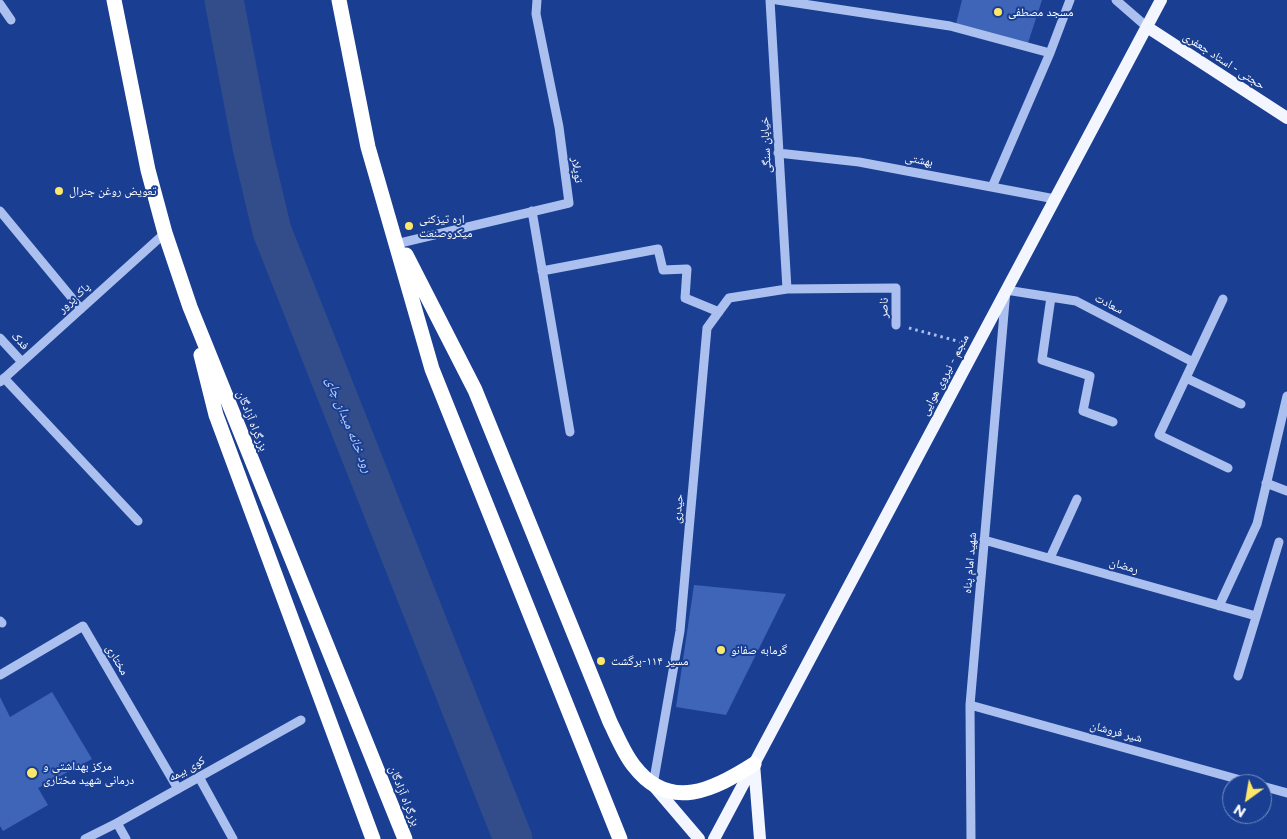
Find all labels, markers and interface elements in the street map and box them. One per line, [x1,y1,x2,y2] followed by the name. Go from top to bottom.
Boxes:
[1008,5,1073,19] place label: مسجد مصطفی
[992,6,1004,18] marker: مسجد مصطفی
[1180,29,1268,93] street label: حجتی - استاد جعفری
[757,116,775,174] street label: خیابان سنگی
[904,150,934,170] street label: بهشتی
[568,156,586,184] street label: توپلار
[69,184,157,198] place label: تعویض روغن جنرال
[53,185,65,197] marker: تعویض روغن جنرال
[419,212,472,240] place label: اره تیزکنی میکروصنعت
[403,220,415,232] marker: اره تیزکنی میکروصنعت
[55,280,93,316] street label: پاک پرور
[1092,291,1126,317] street label: سعادت
[877,298,891,318] street label: ناصر
[8,329,32,353] street label: فدک
[918,332,972,418] street label: منجم - نیروی هوایی
[322,375,376,475] water label: رود خانه میدان چای
[233,389,271,453] street label: بزرگراه آزادگان
[670,494,686,524] street label: حیدری
[960,532,980,594] street label: شهید امام پناه
[1108,555,1140,577] street label: رمضان
[103,642,131,678] street label: مختاری
[731,643,787,657] place label: گرمابه صفانو
[715,644,727,656] marker: گرمابه صفانو
[611,654,688,668] place label: مسیر ۱۱۴-برگشت
[595,655,607,667] marker: مسیر ۱۱۴-برگشت
[1088,718,1144,746] street label: شیر فروشان
[166,753,208,785] street label: کوی بیمه
[43,759,134,787] place label: مرکز بهداشتی و درمانی شهید مختاری
[385,764,423,828] street label: بزرگراه آزادگان
[25,766,39,780] marker: مرکز بهداشتی و درمانی شهید مختاری
[1222,774,1272,824] north arrow
[1230,800,1249,822] text: N

